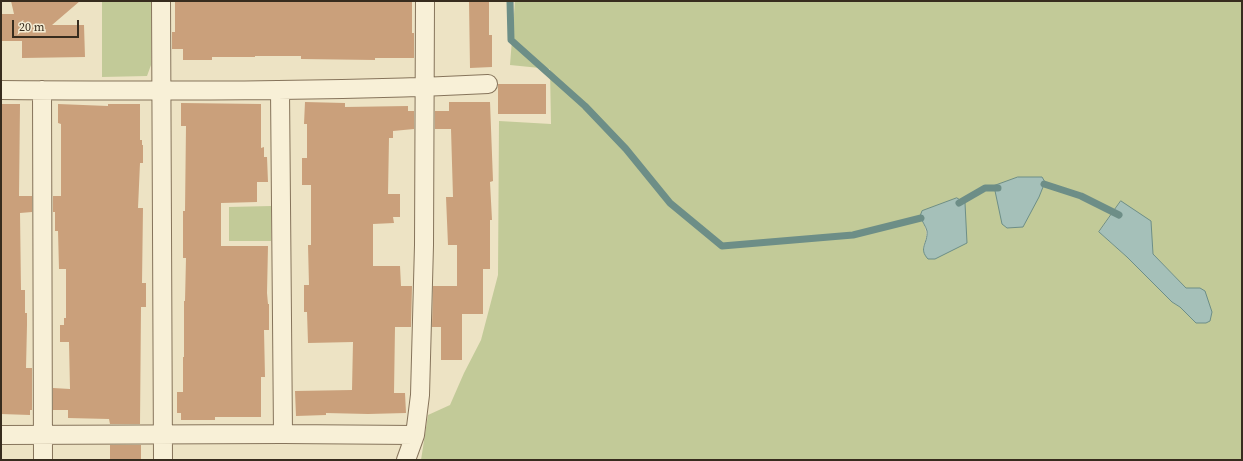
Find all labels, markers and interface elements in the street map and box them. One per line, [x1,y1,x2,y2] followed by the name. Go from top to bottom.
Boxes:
[14,12,81,38] scale bar
[19,19,45,35] text: 20 m

